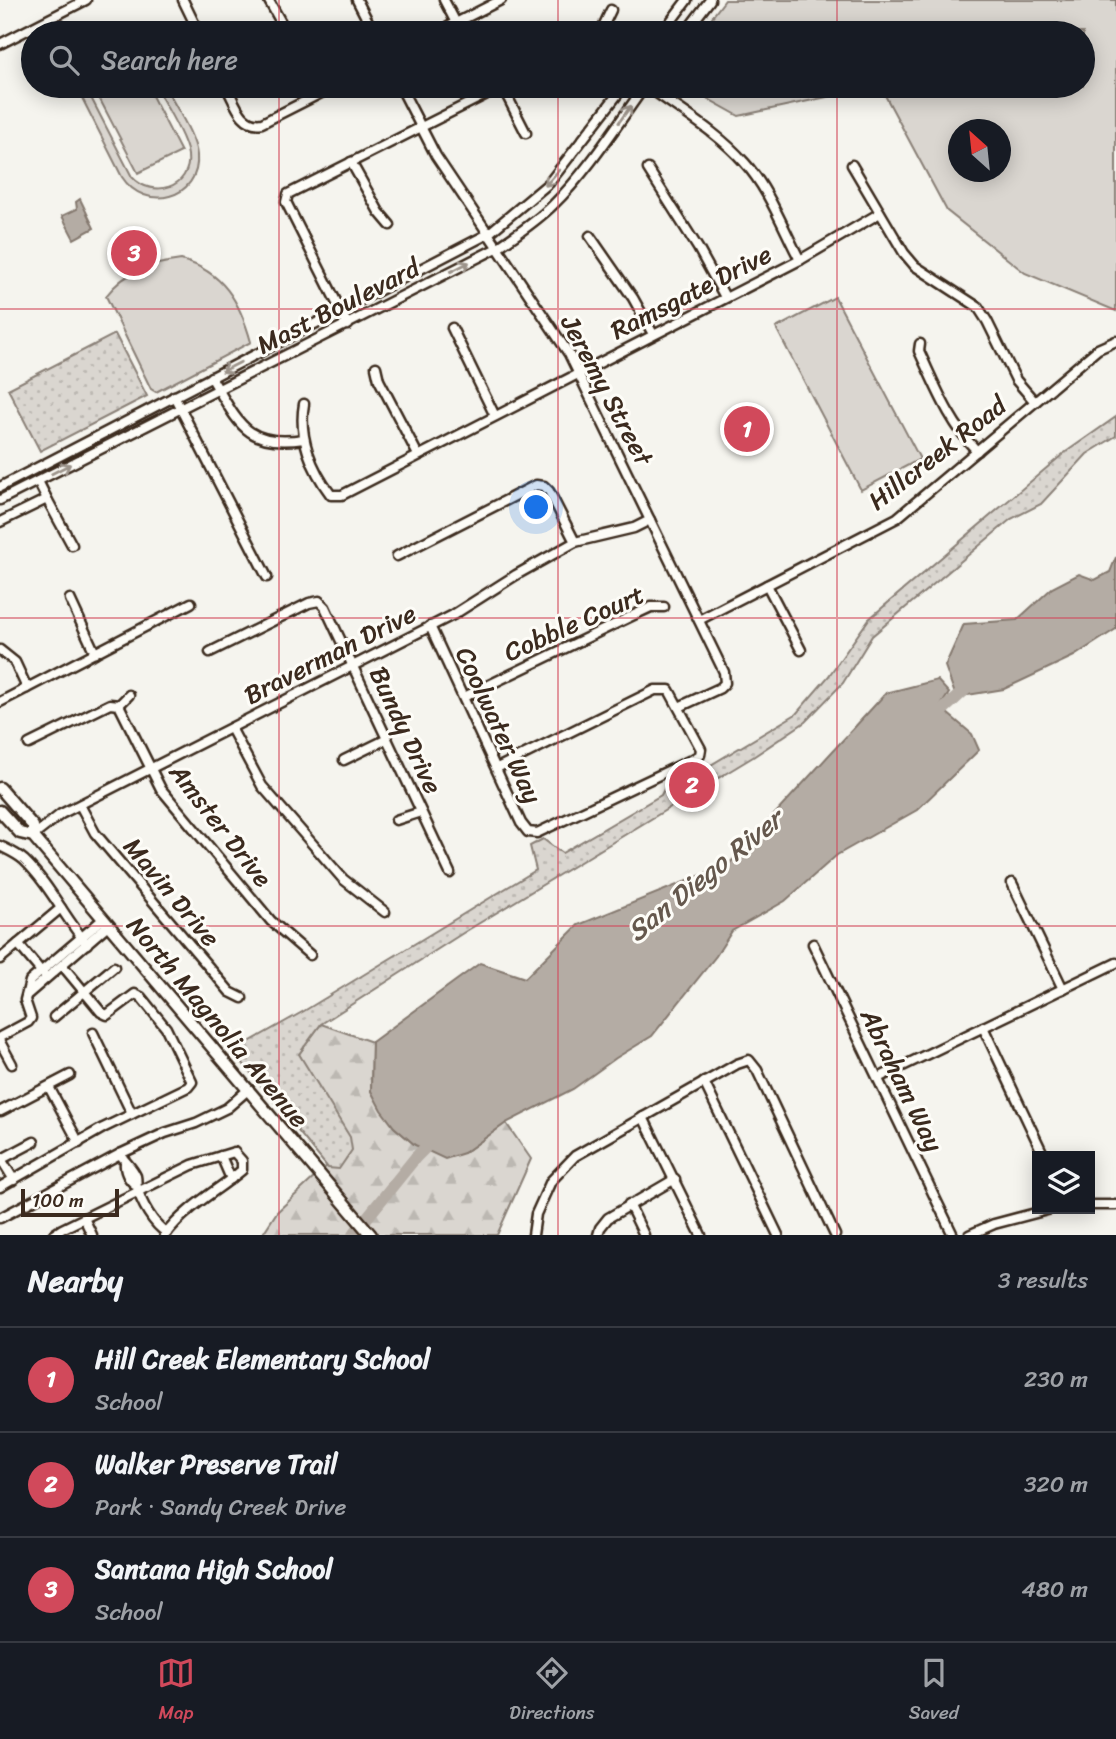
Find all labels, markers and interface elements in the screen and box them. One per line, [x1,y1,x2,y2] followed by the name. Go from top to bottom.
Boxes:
[21,21,1095,98] search box
[101,37,238,83] text: Search here
[45,41,83,79] icon: search
[617,105,632,124] one-way arrow
[948,119,1011,182] north arrow
[545,169,561,187] one-way arrow
[111,227,157,279] pin: 3
[602,231,780,353] street label: Ramsgate Drive
[248,244,430,367] street label: Mast Boulevard
[450,259,470,273] one-way arrow
[547,305,667,475] street label: Jeremy Street
[221,361,242,375] one-way arrow
[857,382,1018,522] street label: Hillcreek Road
[724,403,770,455] pin: 1
[50,462,71,476] one-way arrow
[519,490,553,524] your location
[496,571,652,675] street label: Cobble Court
[235,591,425,717] street label: Braverman Drive
[442,639,556,812] street label: Coolwater Way
[356,658,456,802] street label: Bundy Drive
[157,752,285,898] street label: Amster Drive
[669,759,715,811] pin: 2
[615,793,798,954] water label: San Diego River
[112,826,232,958] street label: Mavin Drive
[115,905,321,1139] street label: North Magnolia Avenue
[847,999,957,1160] street label: Abraham Way
[1032,1151,1095,1214] map controls
[1032,1151,1095,1214] button: layers
[32,1184,84,1217] text: 100 m
[21,1186,119,1218] scale bar
[28,1254,123,1308] text: Nearby
[998,1260,1088,1301] text: 3 results
[95,1336,430,1382] text: Hill Creek Elementary School
[46,1359,56,1400] text: 1
[1024,1359,1088,1400] text: 230 m
[95,1382,163,1423] text: School
[95,1441,338,1487] text: Walker Preserve Trail
[44,1464,58,1505] text: 2
[1024,1464,1088,1505] text: 320 m
[95,1487,346,1528] text: Park · Sandy Creek Drive
[95,1546,333,1592] text: Santana High School
[45,1569,57,1610] text: 3
[1022,1569,1088,1610] text: 480 m
[95,1592,163,1633] text: School
[157,1654,195,1729] tab: Map
[509,1654,595,1729] tab: Directions
[909,1654,959,1729] tab: Saved

